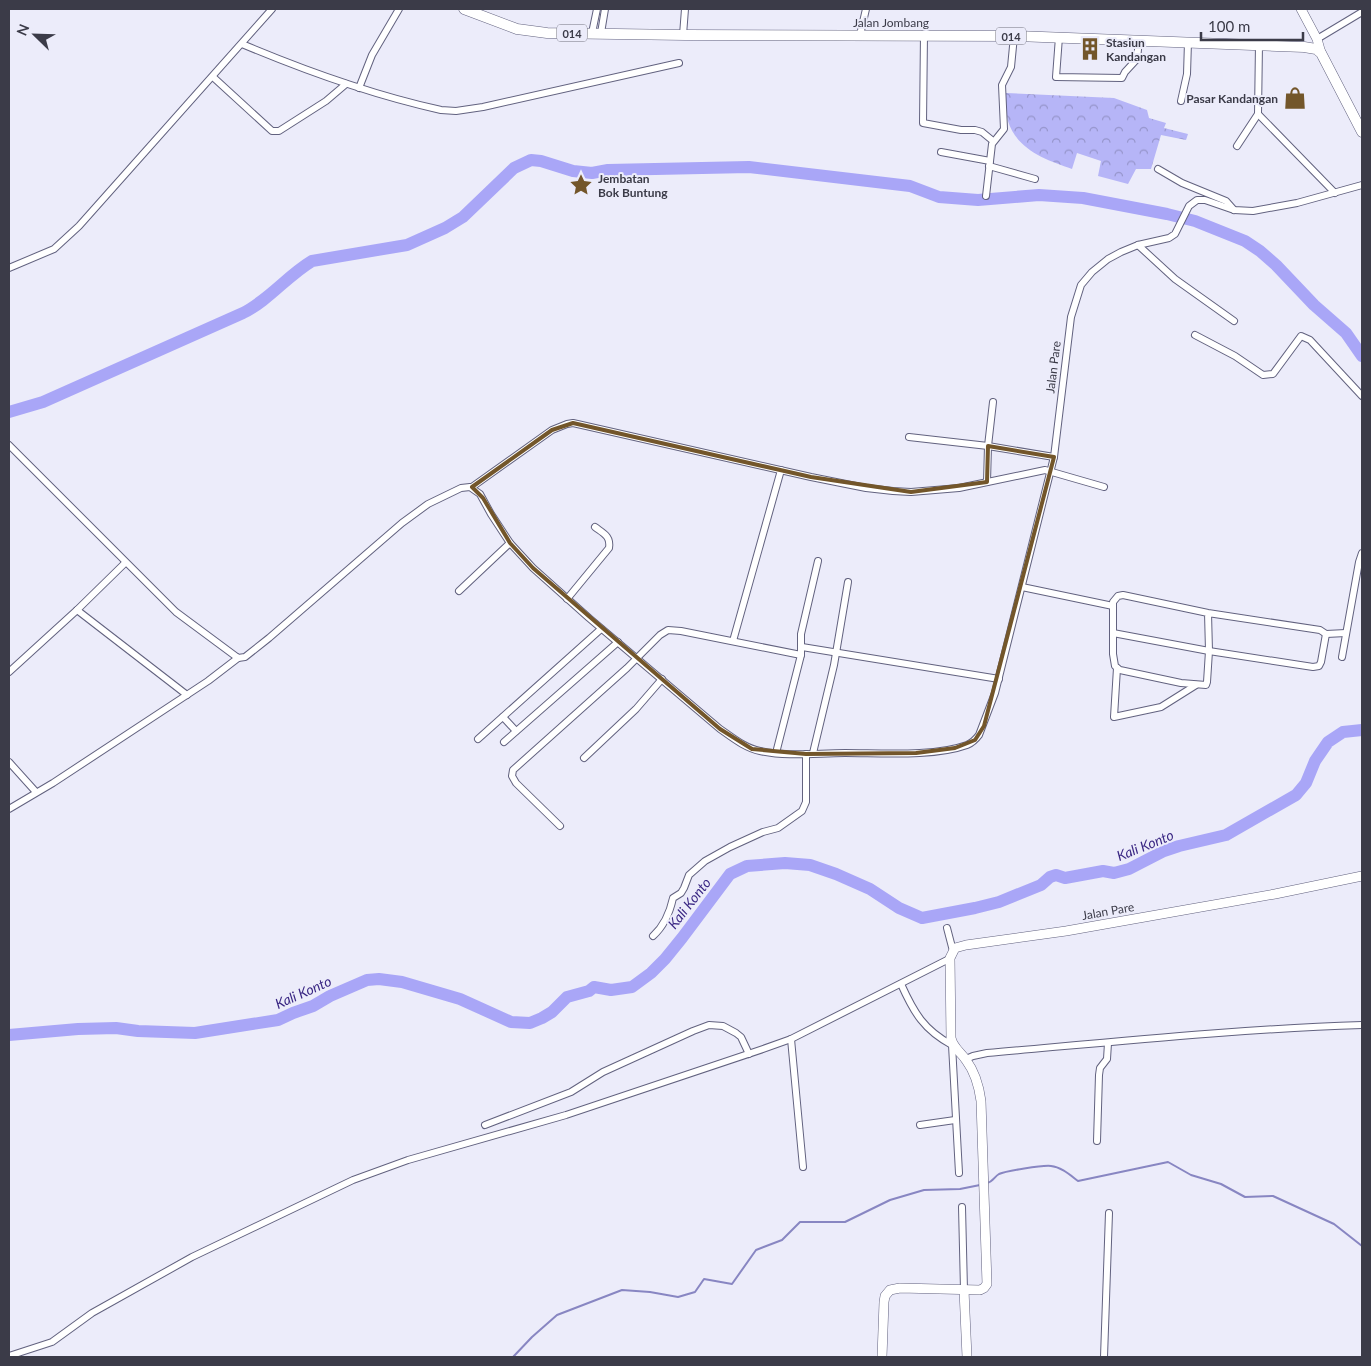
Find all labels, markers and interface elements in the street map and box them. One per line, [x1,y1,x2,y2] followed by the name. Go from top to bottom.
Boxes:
[10,10,60,60] north arrow
[1201,10,1304,42] scale bar
[853,15,929,30] street label: Jalan Jombang
[1208,17,1250,35] text: 100 m
[13,21,33,38] text: N
[557,24,587,42] road number: 014
[996,28,1026,44] road number: 014
[1106,35,1166,64] place label: Stasiun Kandangan
[1077,36,1103,62] building icon: Stasiun Kandangan
[1282,85,1308,111] shop icon: Pasar Kandangan
[1186,91,1278,106] place label: Pasar Kandangan
[598,171,668,200] place label: Jembatan Bok Buntung
[568,172,594,198] place icon: Jembatan Bok Buntung
[1042,340,1064,394] street label: Jalan Pare
[1114,826,1176,864] water label: Kali Konto
[664,874,714,932] water label: Kali Konto
[1081,899,1135,923] street label: Jalan Pare
[272,972,334,1012] water label: Kali Konto

